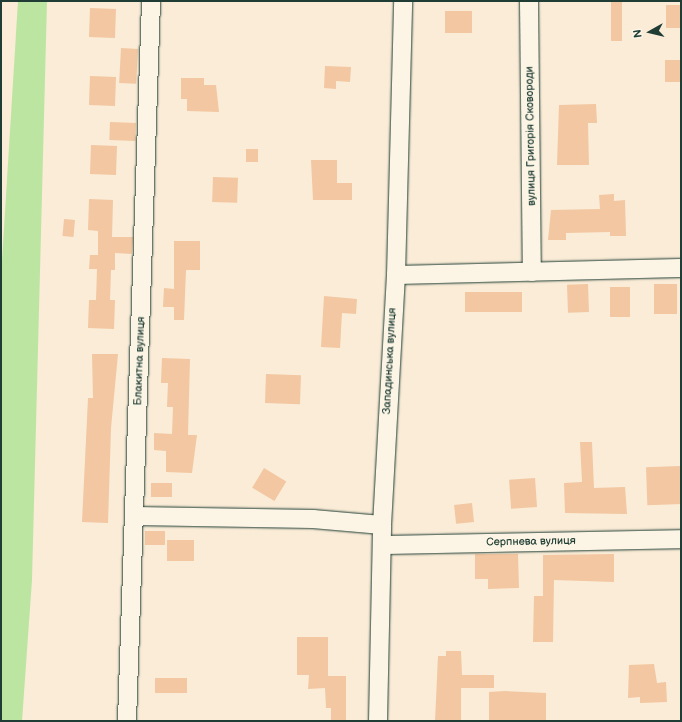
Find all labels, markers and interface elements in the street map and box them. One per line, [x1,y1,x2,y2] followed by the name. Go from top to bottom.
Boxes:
[630,12,670,52] north arrow
[631,29,645,39] text: N
[523,66,539,206] street label: вулиця Григорія Сковороди
[381,307,399,415] street label: Западинська вулиця
[132,316,148,406] street label: Блакитна вулиця
[486,535,576,549] street label: Серпнева вулиця

